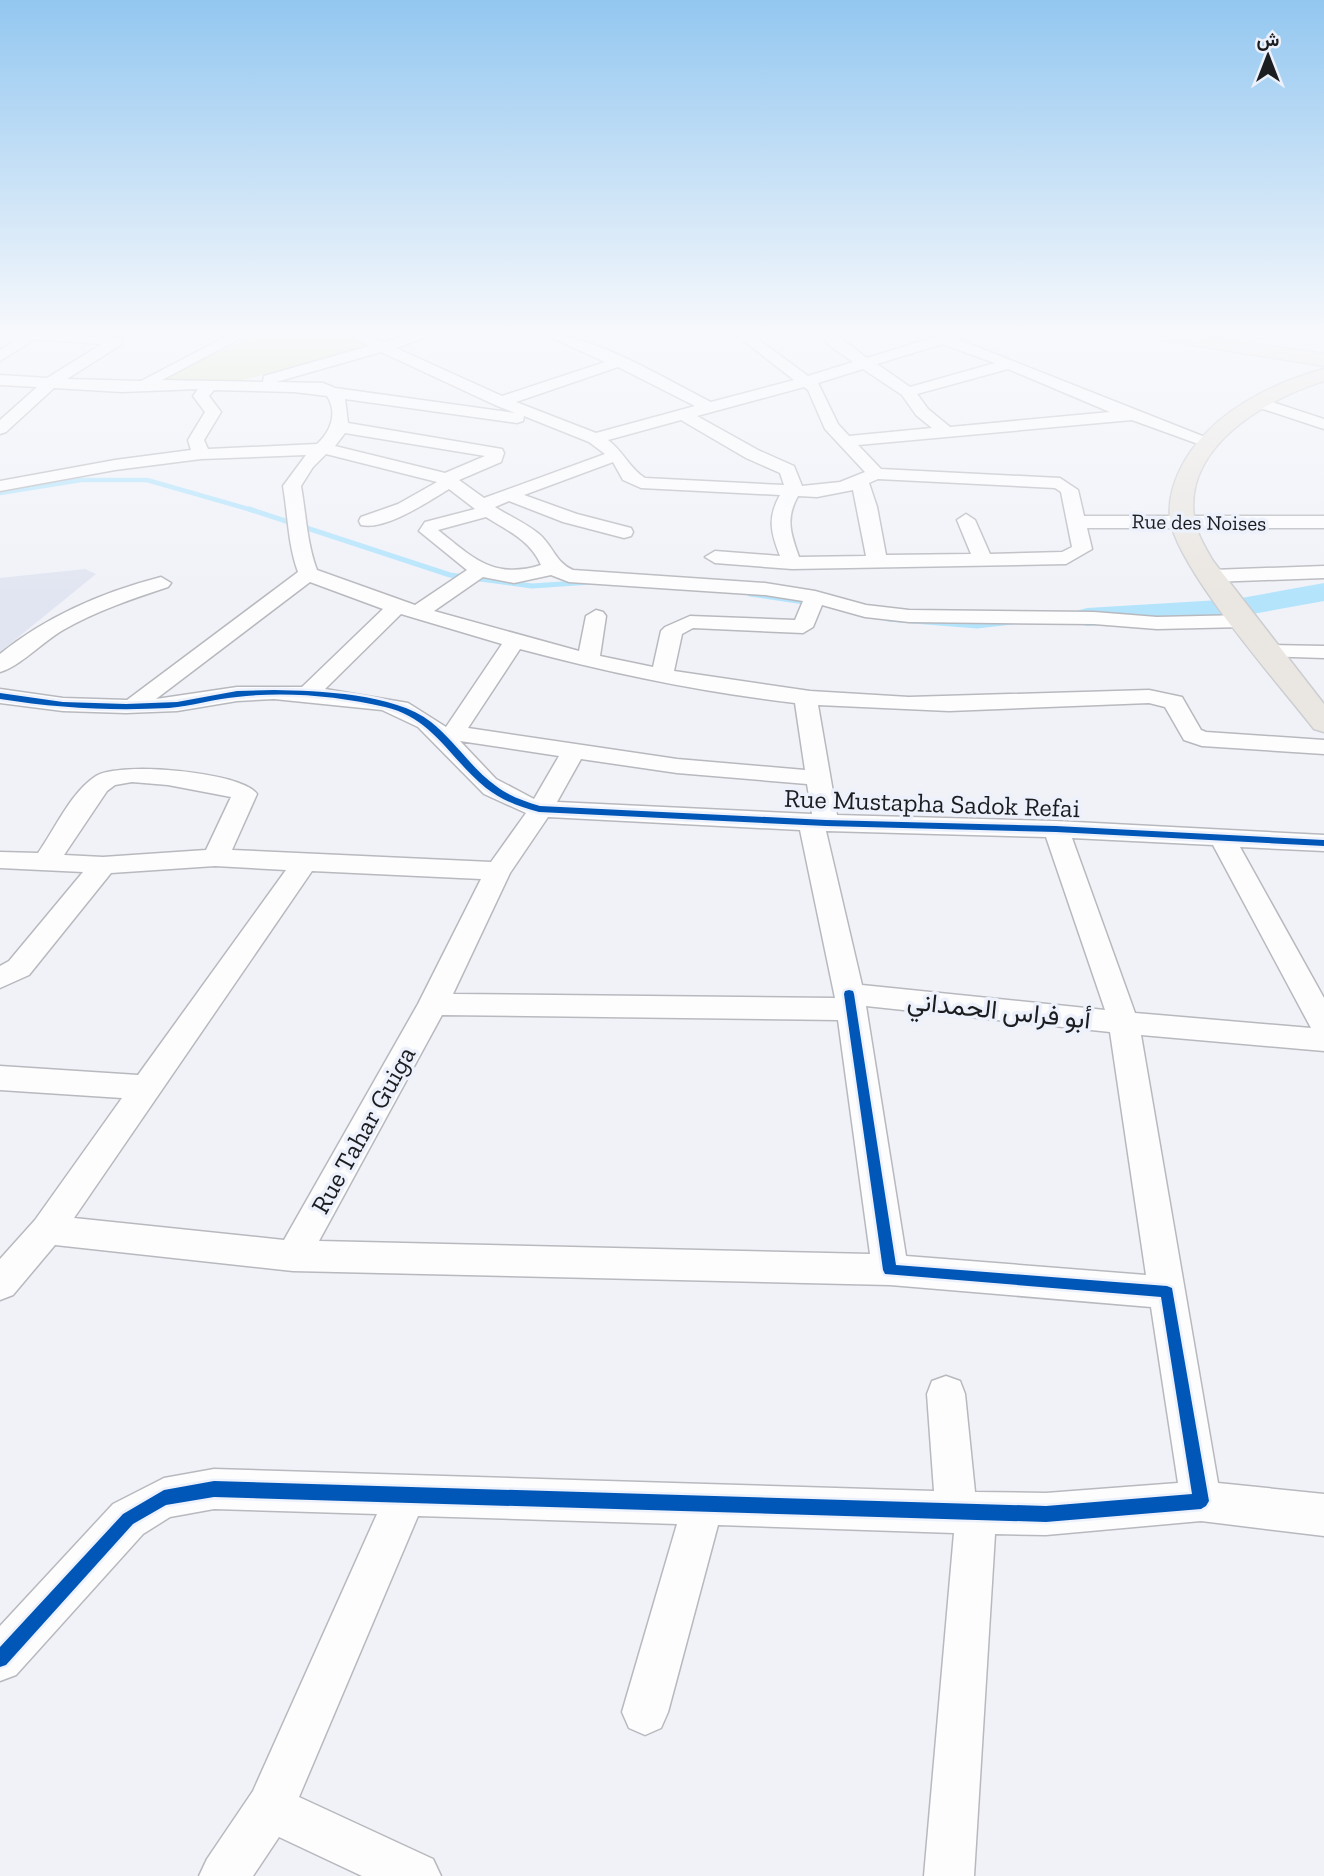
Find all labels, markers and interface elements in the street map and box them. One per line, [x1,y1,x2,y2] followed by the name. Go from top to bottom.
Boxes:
[1233,21,1303,91] north arrow
[1257,28,1280,51] text: ش
[1131,508,1267,536] street label: Rue des Noises
[783,782,1081,824] street label: Rue Mustapha Sadok Refai
[905,984,1092,1041] street label: أبو فراس الحمداني
[304,1040,422,1219] street label: Rue Tahar Guiga

